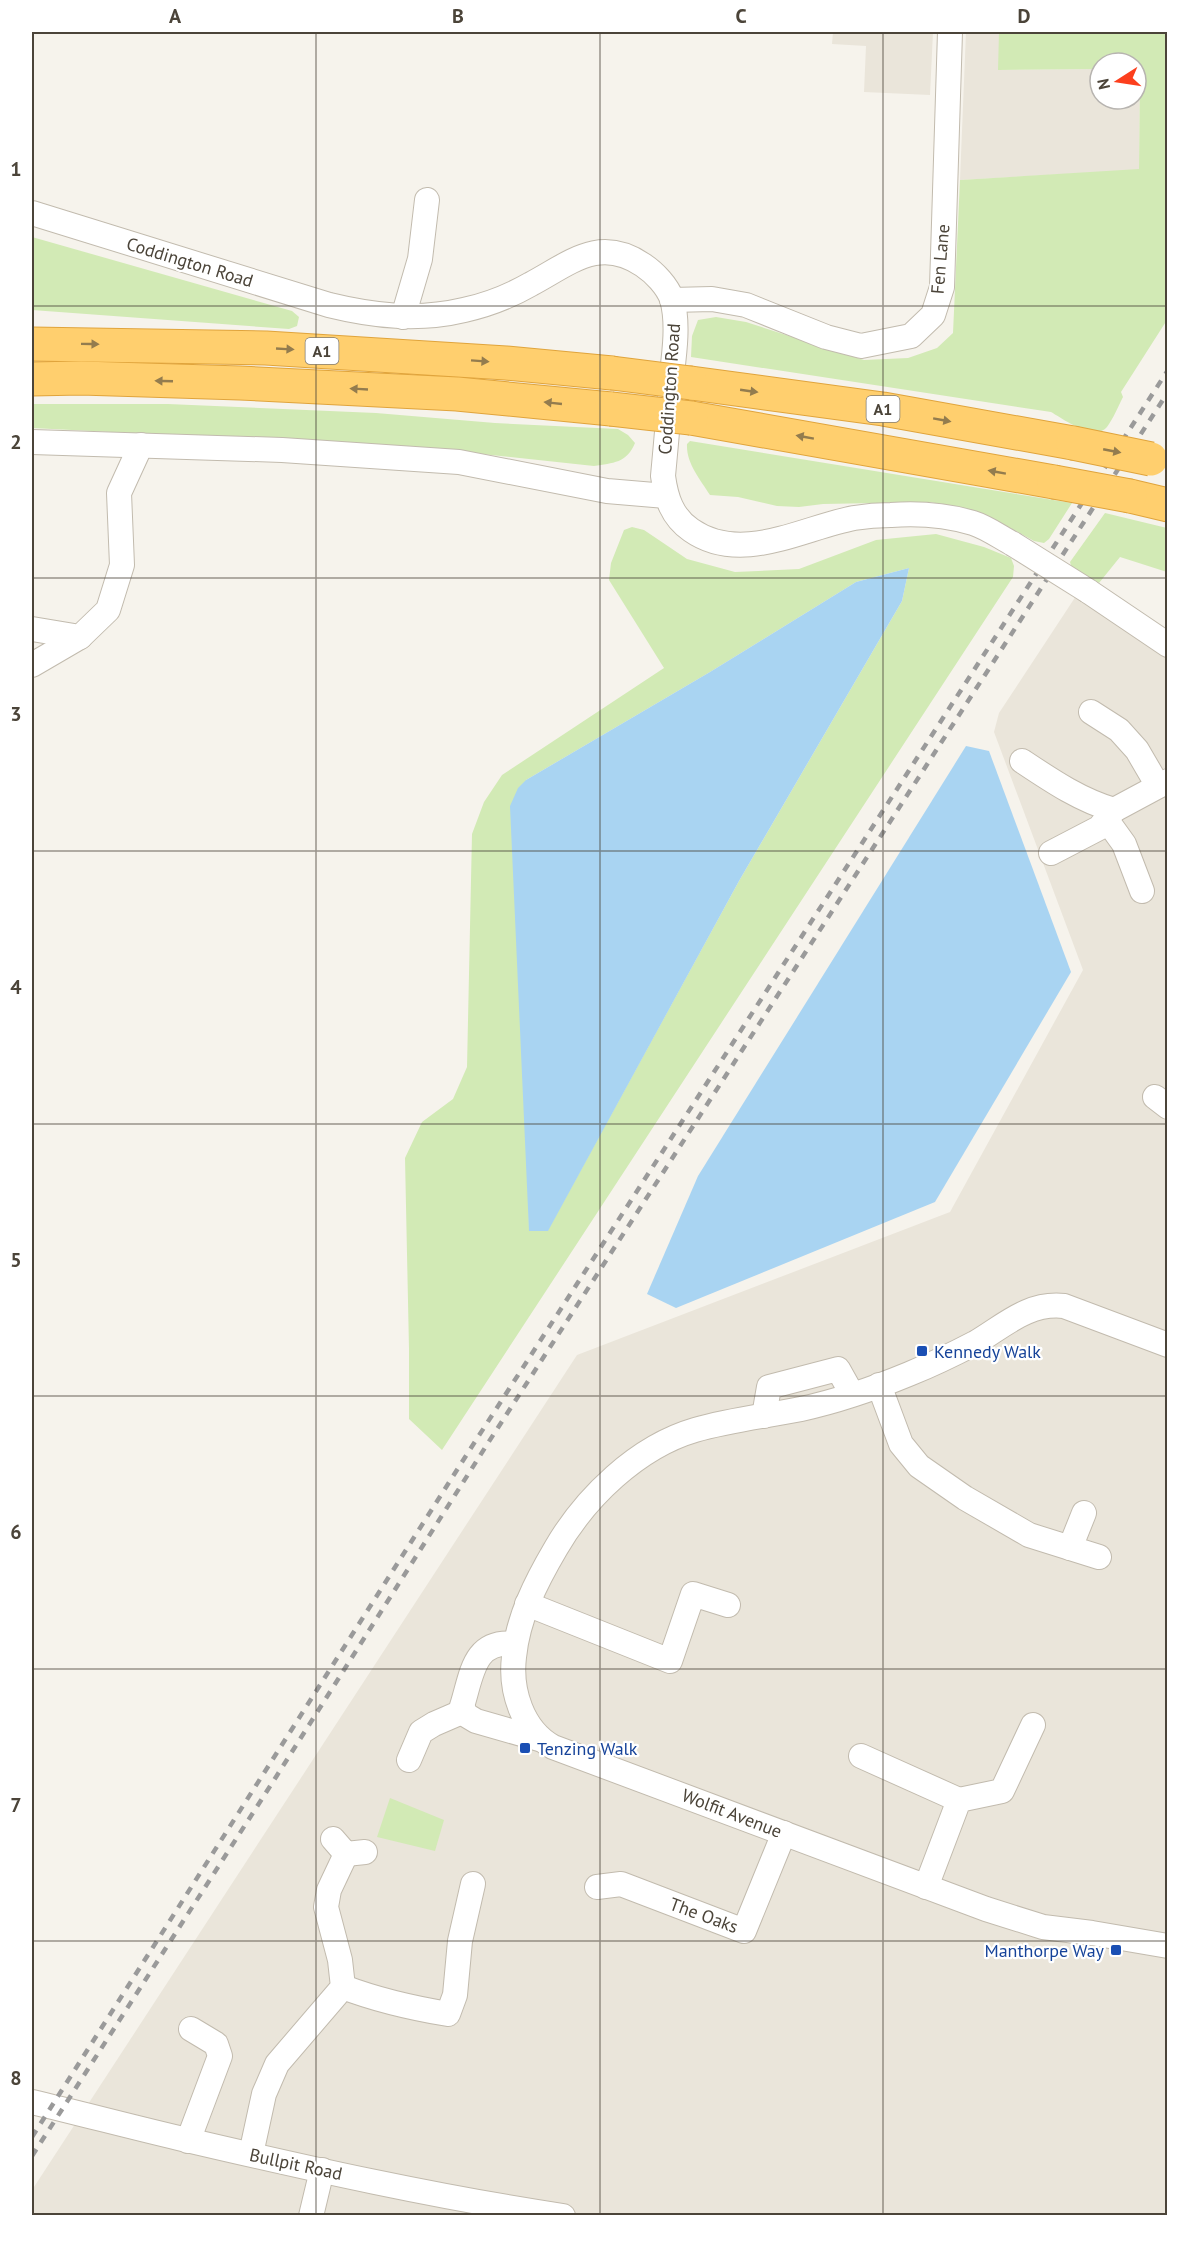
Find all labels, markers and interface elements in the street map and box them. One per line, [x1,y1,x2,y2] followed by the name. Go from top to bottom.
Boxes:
[169,3,182,29] text: A
[452,3,464,29] text: B
[735,3,747,29] text: C
[1018,3,1031,29] text: D
[1088,51,1148,111] north arrow
[1092,77,1114,91] text: N
[10,156,22,182] text: 1
[925,223,955,295] street label: Fen Lane
[124,232,256,292] street label: Coddington Road
[653,323,685,455] street label: Coddington Road
[306,338,338,364] road number: A1
[80,340,99,349] one-way arrow
[275,344,294,354] one-way arrow
[470,357,489,366] one-way arrow
[154,376,173,386] one-way arrow
[349,384,368,394] one-way arrow
[740,386,759,395] one-way arrow
[866,396,900,422] road number: A1
[544,398,563,408] one-way arrow
[933,415,952,424] one-way arrow
[10,429,22,455] text: 2
[795,433,814,442] one-way arrow
[1102,447,1121,456] one-way arrow
[987,467,1006,476] one-way arrow
[10,701,22,727] text: 3
[10,974,22,1000] text: 4
[10,1247,22,1273] text: 5
[934,1340,1041,1363] place label: Kennedy Walk
[915,1344,929,1358] marker: Kennedy Walk
[10,1519,22,1545] text: 6
[537,1737,638,1760] place label: Tenzing Walk
[518,1741,532,1755] marker: Tenzing Walk
[679,1783,785,1843] street label: Wolfit Avenue
[10,1792,22,1818] text: 7
[667,1892,741,1938] street label: The Oaks
[984,1939,1105,1962] place label: Manthorpe Way
[1109,1943,1123,1957] marker: Manthorpe Way
[10,2065,22,2091] text: 8
[247,2143,345,2185] street label: Bullpit Road

